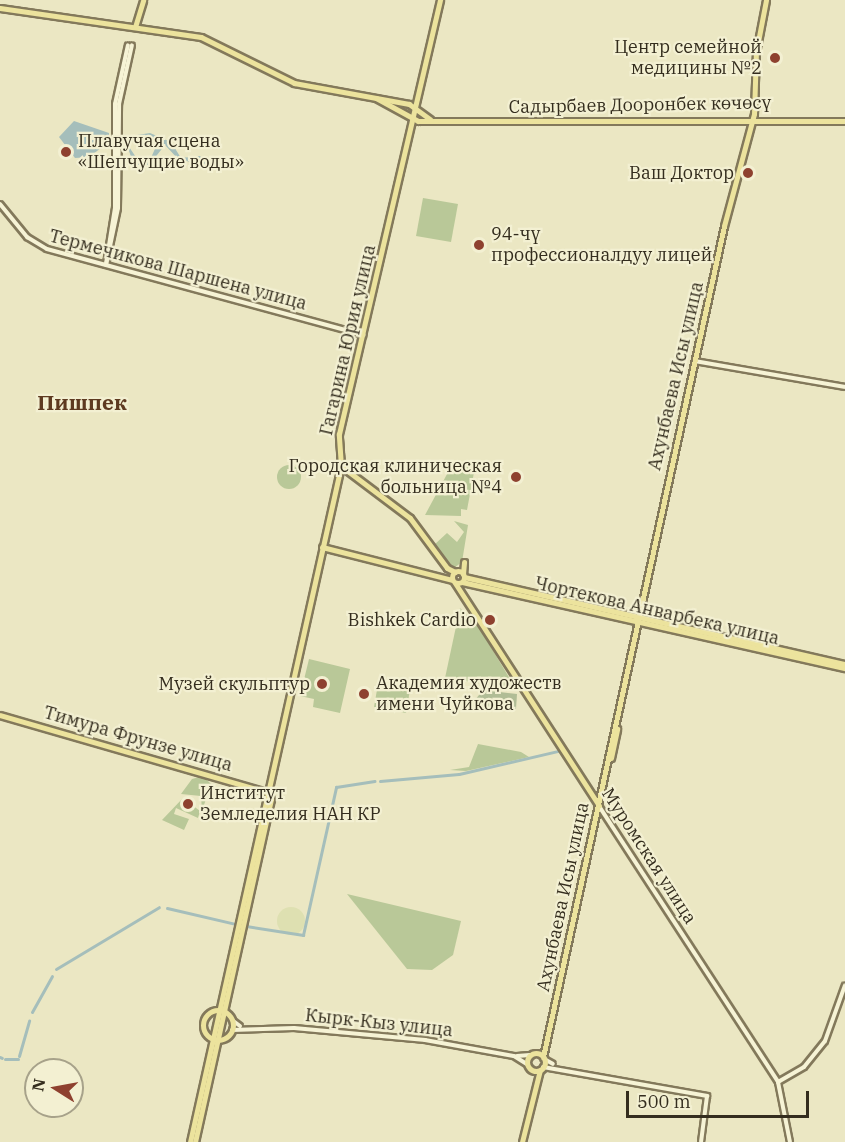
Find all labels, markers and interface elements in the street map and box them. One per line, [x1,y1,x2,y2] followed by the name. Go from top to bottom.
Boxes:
[614,37,762,80] place label: Центр семейной медицины №2
[766,49,784,67] marker: Центр семейной медицины №2
[509,92,771,118] street label: Садырбаев Дооронбек көчөсү
[78,131,244,174] place label: Плавучая сцена «Шепчущие воды»
[59,145,73,159] marker: Плавучая сцена «Шепчущие воды»
[629,162,734,184] place label: Ваш Доктор
[739,164,757,182] marker: Ваш Доктор
[491,224,712,266] place label: 94-чү профессионалдуу лицей
[47,225,309,315] street label: Термечикова Шаршена улица
[472,238,486,252] marker: 94-чү профессионалдуу лицей
[316,243,380,437] street label: Гагарина Юрия улица
[644,280,708,472] street label: Ахунбаева Исы улица
[37,389,127,415] district label: Пишпек
[289,456,502,498] place label: Городская клиническая больница №4
[507,468,525,486] marker: Городская клиническая больница №4
[533,572,781,650] street label: Чортекова Анварбека улица
[348,609,476,631] place label: Bishkek Cardio
[481,611,499,629] marker: Bishkek Cardio
[159,673,310,695] place label: Музей скульптур
[376,673,562,716] place label: Академия художеств имени Чуйкова
[315,677,329,691] marker: Музей скульптур
[357,687,371,701] marker: Академия художеств имени Чуйкова
[41,702,235,776] street label: Тимура Фрунзе улица
[200,783,381,826] place label: Институт Земледелия НАН КР
[597,784,701,928] street label: Муромская улица
[181,797,195,811] marker: Институт Земледелия НАН КР
[532,800,594,994] street label: Ахунбаева Исы улица
[304,1005,454,1041] street label: Кырк-Кыз улица
[24,1058,84,1118] north arrow
[27,1077,49,1093] text: N
[629,1079,812,1117] scale bar
[637,1090,691,1113] text: 500 m

